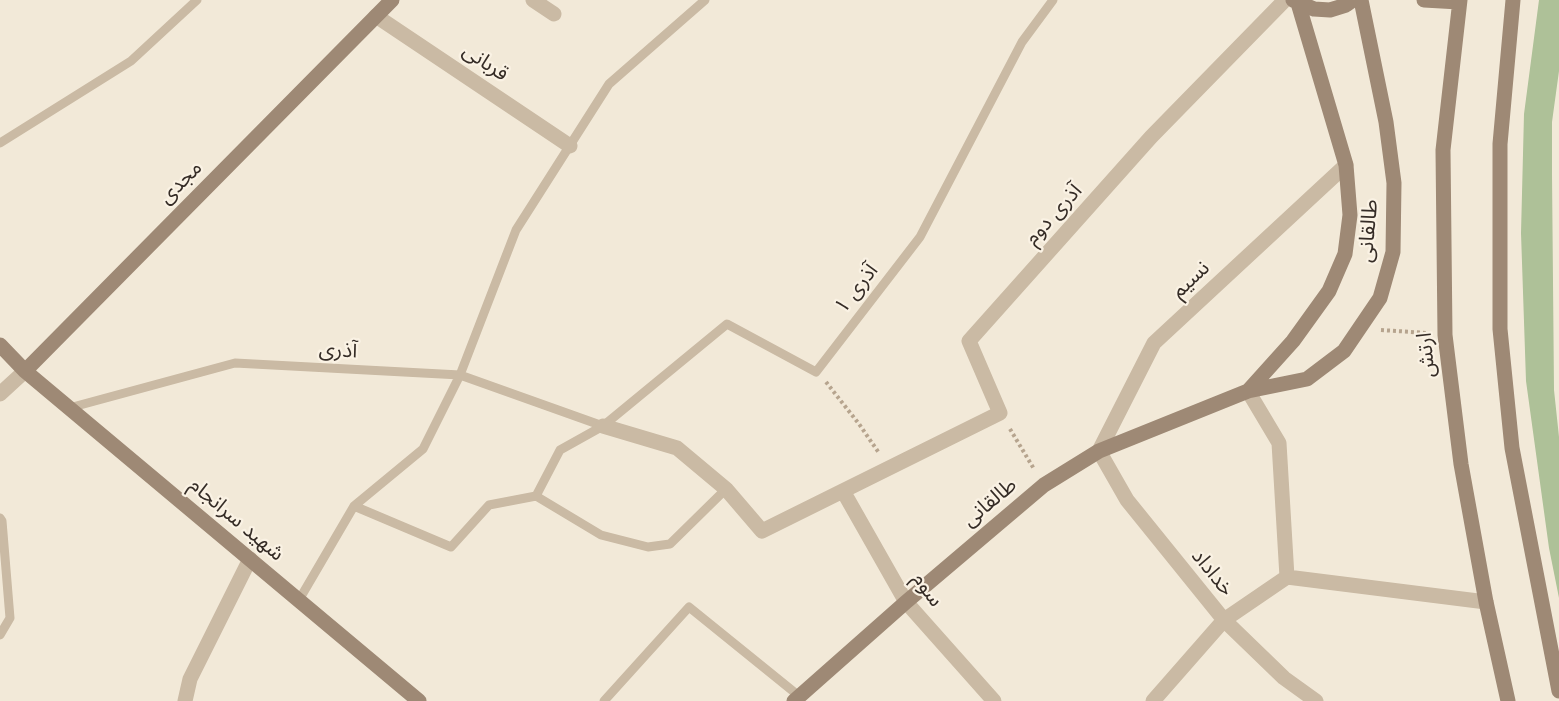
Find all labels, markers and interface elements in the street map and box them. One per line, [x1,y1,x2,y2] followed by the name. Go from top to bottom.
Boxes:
[457,39,513,87] street label: قربانی
[154,156,208,210] street label: مجدی
[1020,179,1088,251] street label: آذری دوم
[1354,198,1384,264] street label: طالقانی
[1167,256,1215,304] street label: نسیم
[830,259,884,319] street label: آذری ۱
[1412,331,1442,379] street label: ارتش
[318,337,358,365] street label: آذری
[183,473,289,567] street label: شهید سرانجام
[958,473,1022,533] street label: طالقانی
[1185,544,1239,602] street label: خداداد
[906,568,948,612] street label: سوم

